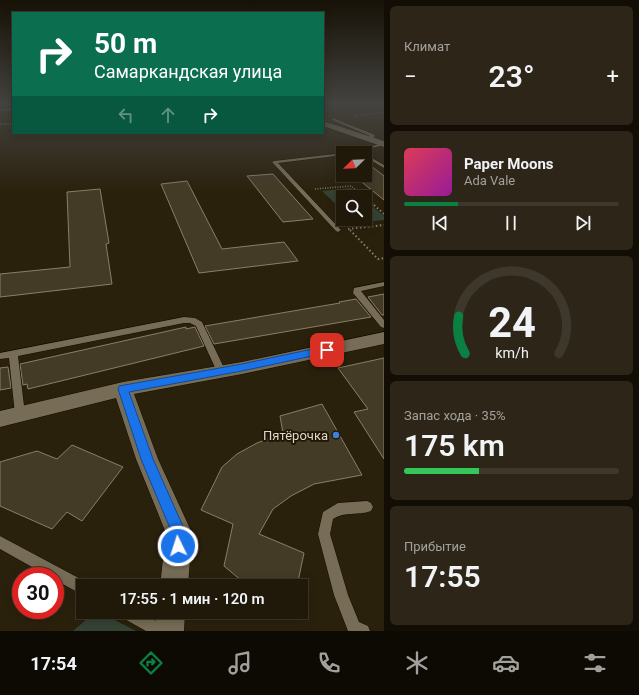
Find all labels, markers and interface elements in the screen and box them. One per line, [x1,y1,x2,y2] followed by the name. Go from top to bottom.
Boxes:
[94,27,157,60] text: 50 m
[28,28,80,80] icon: right
[404,39,450,54] text: Климат
[489,59,534,94] text: 23°
[94,61,282,82] text: Самаркандская улица
[404,64,417,89] text: −
[607,64,619,89] text: +
[115,104,137,126] icon: left
[157,104,179,126] icon: ahead
[199,104,221,126] icon: right
[336,146,372,182] north arrow
[336,146,372,226] map controls
[464,155,554,173] text: Paper Moons
[464,173,515,188] text: Ada Vale
[336,190,372,226] button: search
[429,212,451,234] icon: previous
[500,212,522,234] icon: pause
[572,212,594,234] icon: next
[488,297,535,346] text: 24
[310,333,344,367] pin
[316,339,338,361] icon: arrive
[495,344,528,360] text: km/h
[404,408,506,423] text: Запас хода · 35%
[263,428,328,443] place label: Пятёрочка
[404,428,505,463] text: 175 km
[331,430,341,440] marker: Пятёрочка
[157,525,199,567] position arrow
[404,539,466,554] text: Прибытие
[404,559,481,594] text: 17:55
[12,567,64,619] speed limit sign: 30
[119,590,265,608] text: 17:55 · 1 мин · 120 m
[137,649,165,677] icon: directions
[226,649,254,677] icon: music
[315,649,343,677] icon: phone
[403,649,431,677] icon: climate
[492,649,520,677] icon: car
[581,649,609,677] icon: filters
[30,653,77,674] text: 17:54

